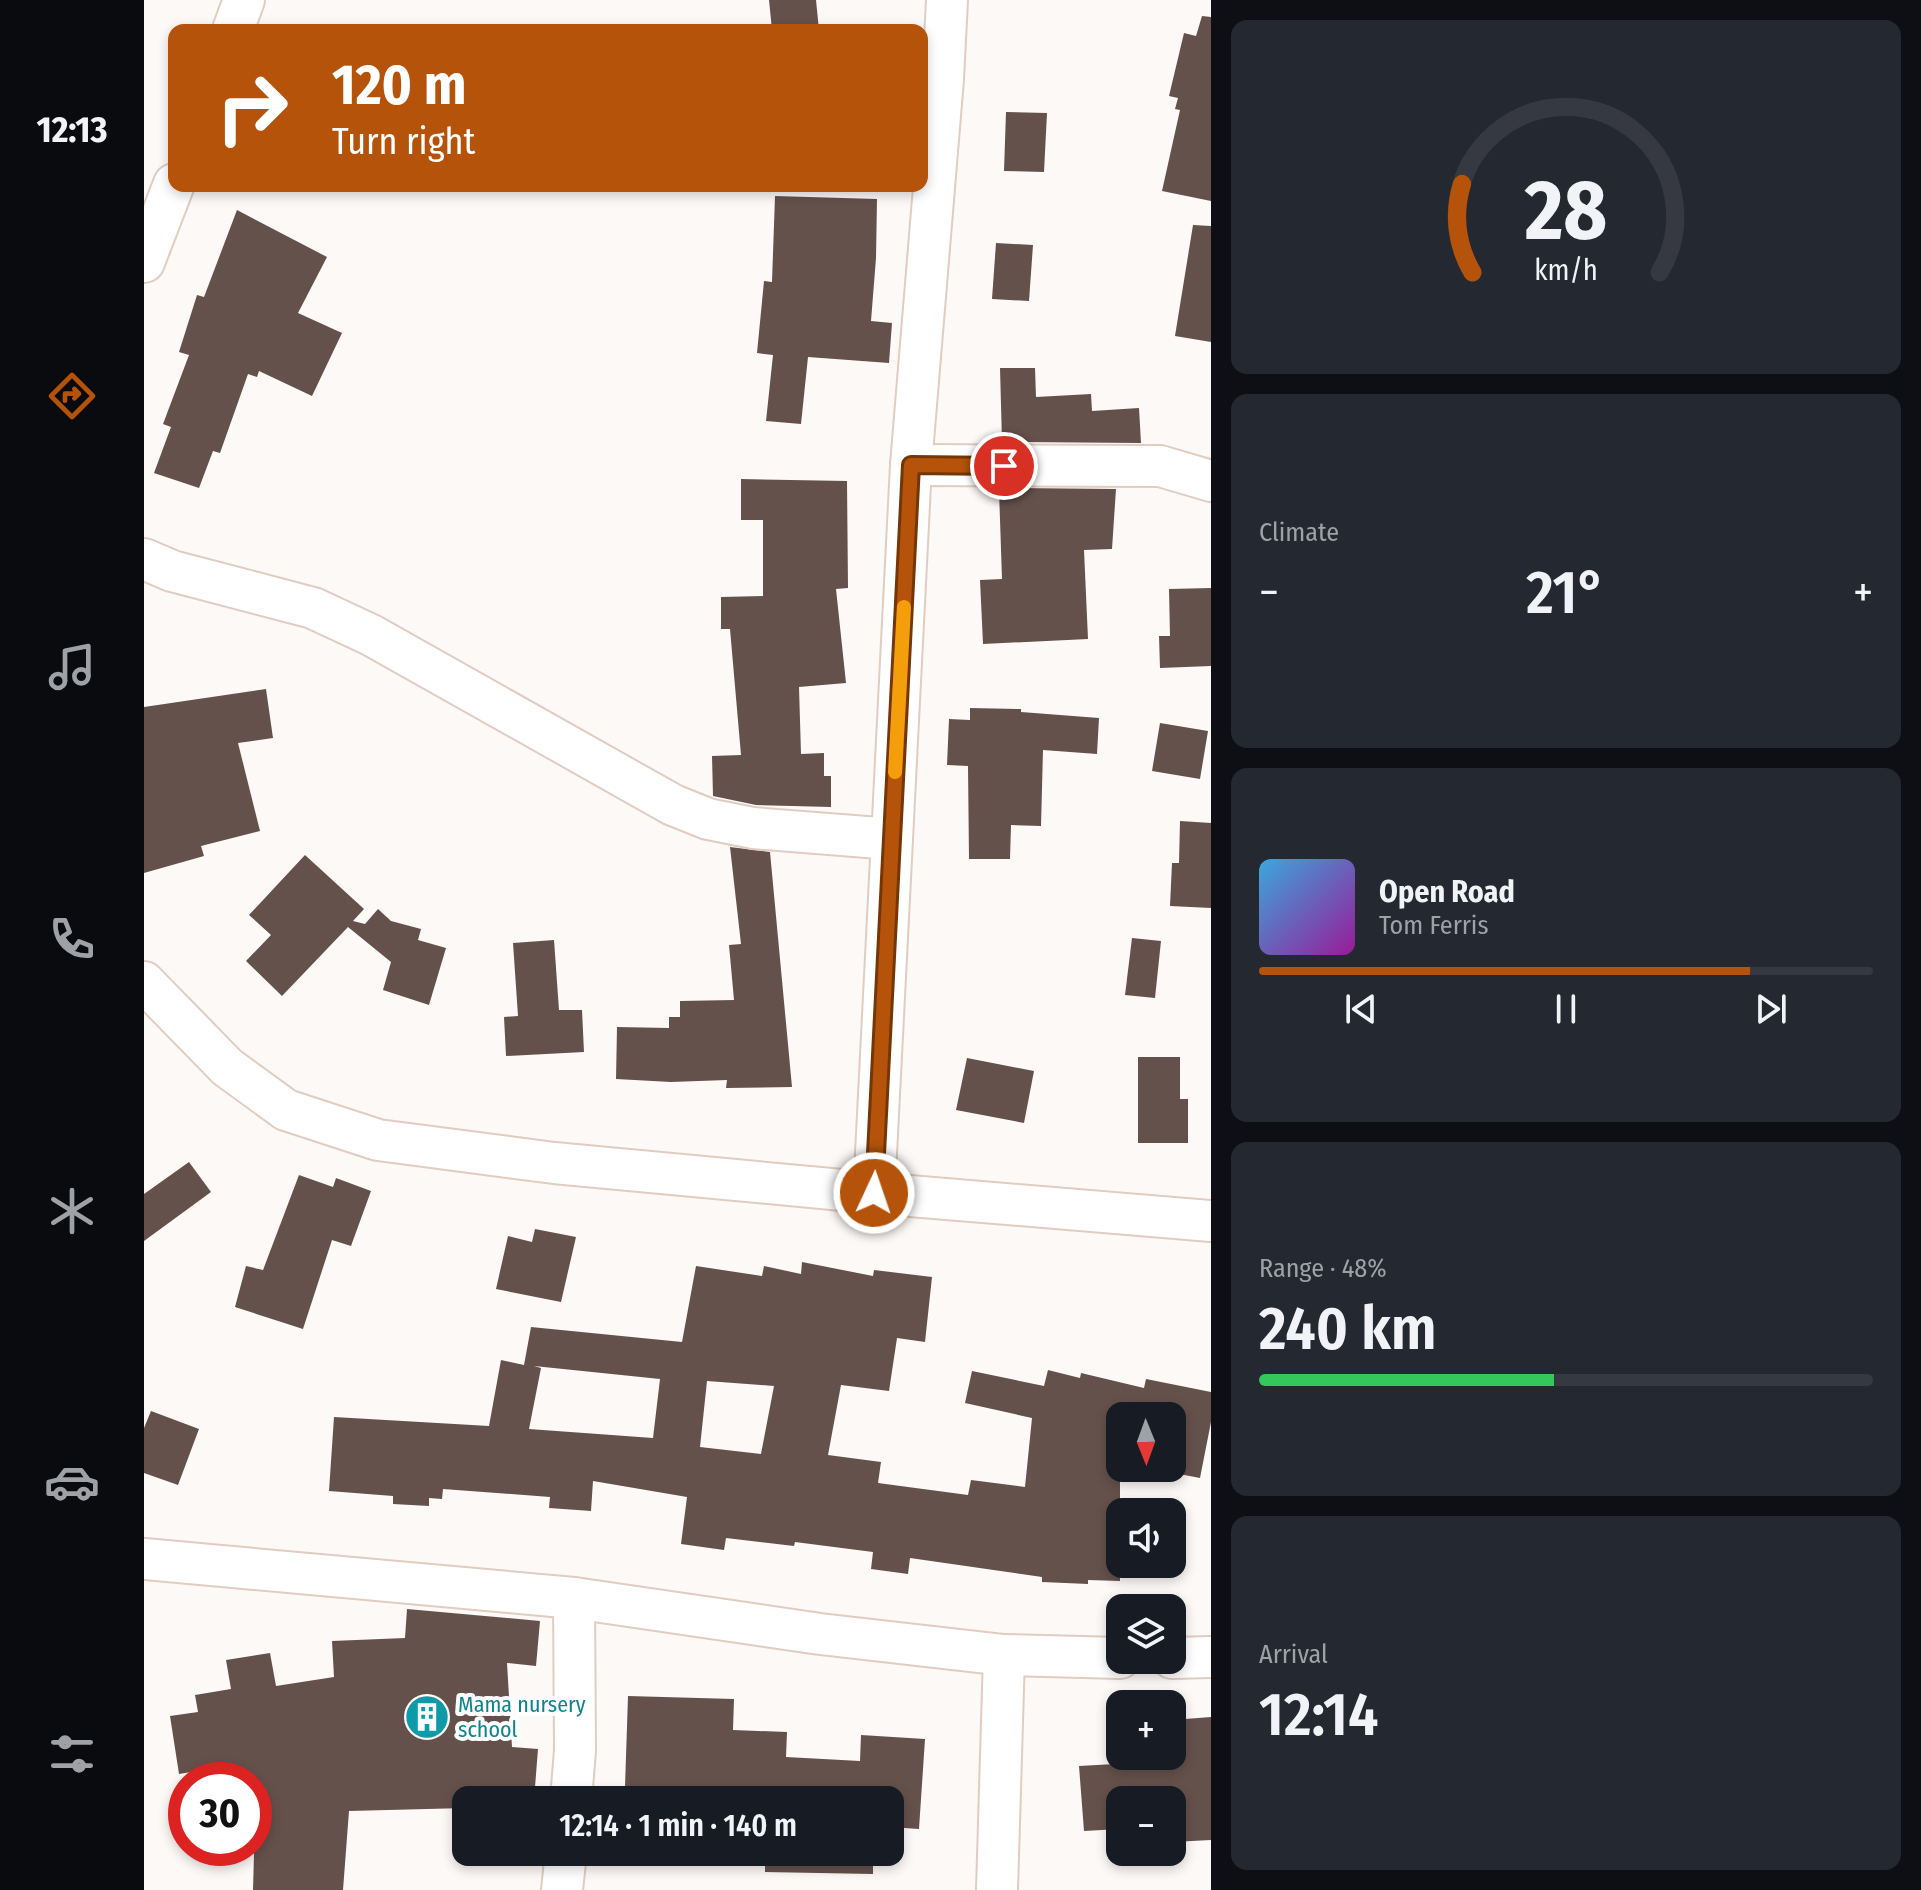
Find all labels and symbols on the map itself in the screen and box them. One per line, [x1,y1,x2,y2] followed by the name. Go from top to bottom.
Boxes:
[970,432,1038,500] pin
[832,1151,916,1235] position arrow
[1106,1402,1186,1482] north arrow
[458,1691,586,1743] place label: Mama nursery school
[403,1693,451,1741] building icon: Mama nursery school
[168,1762,272,1866] speed limit sign: 30

